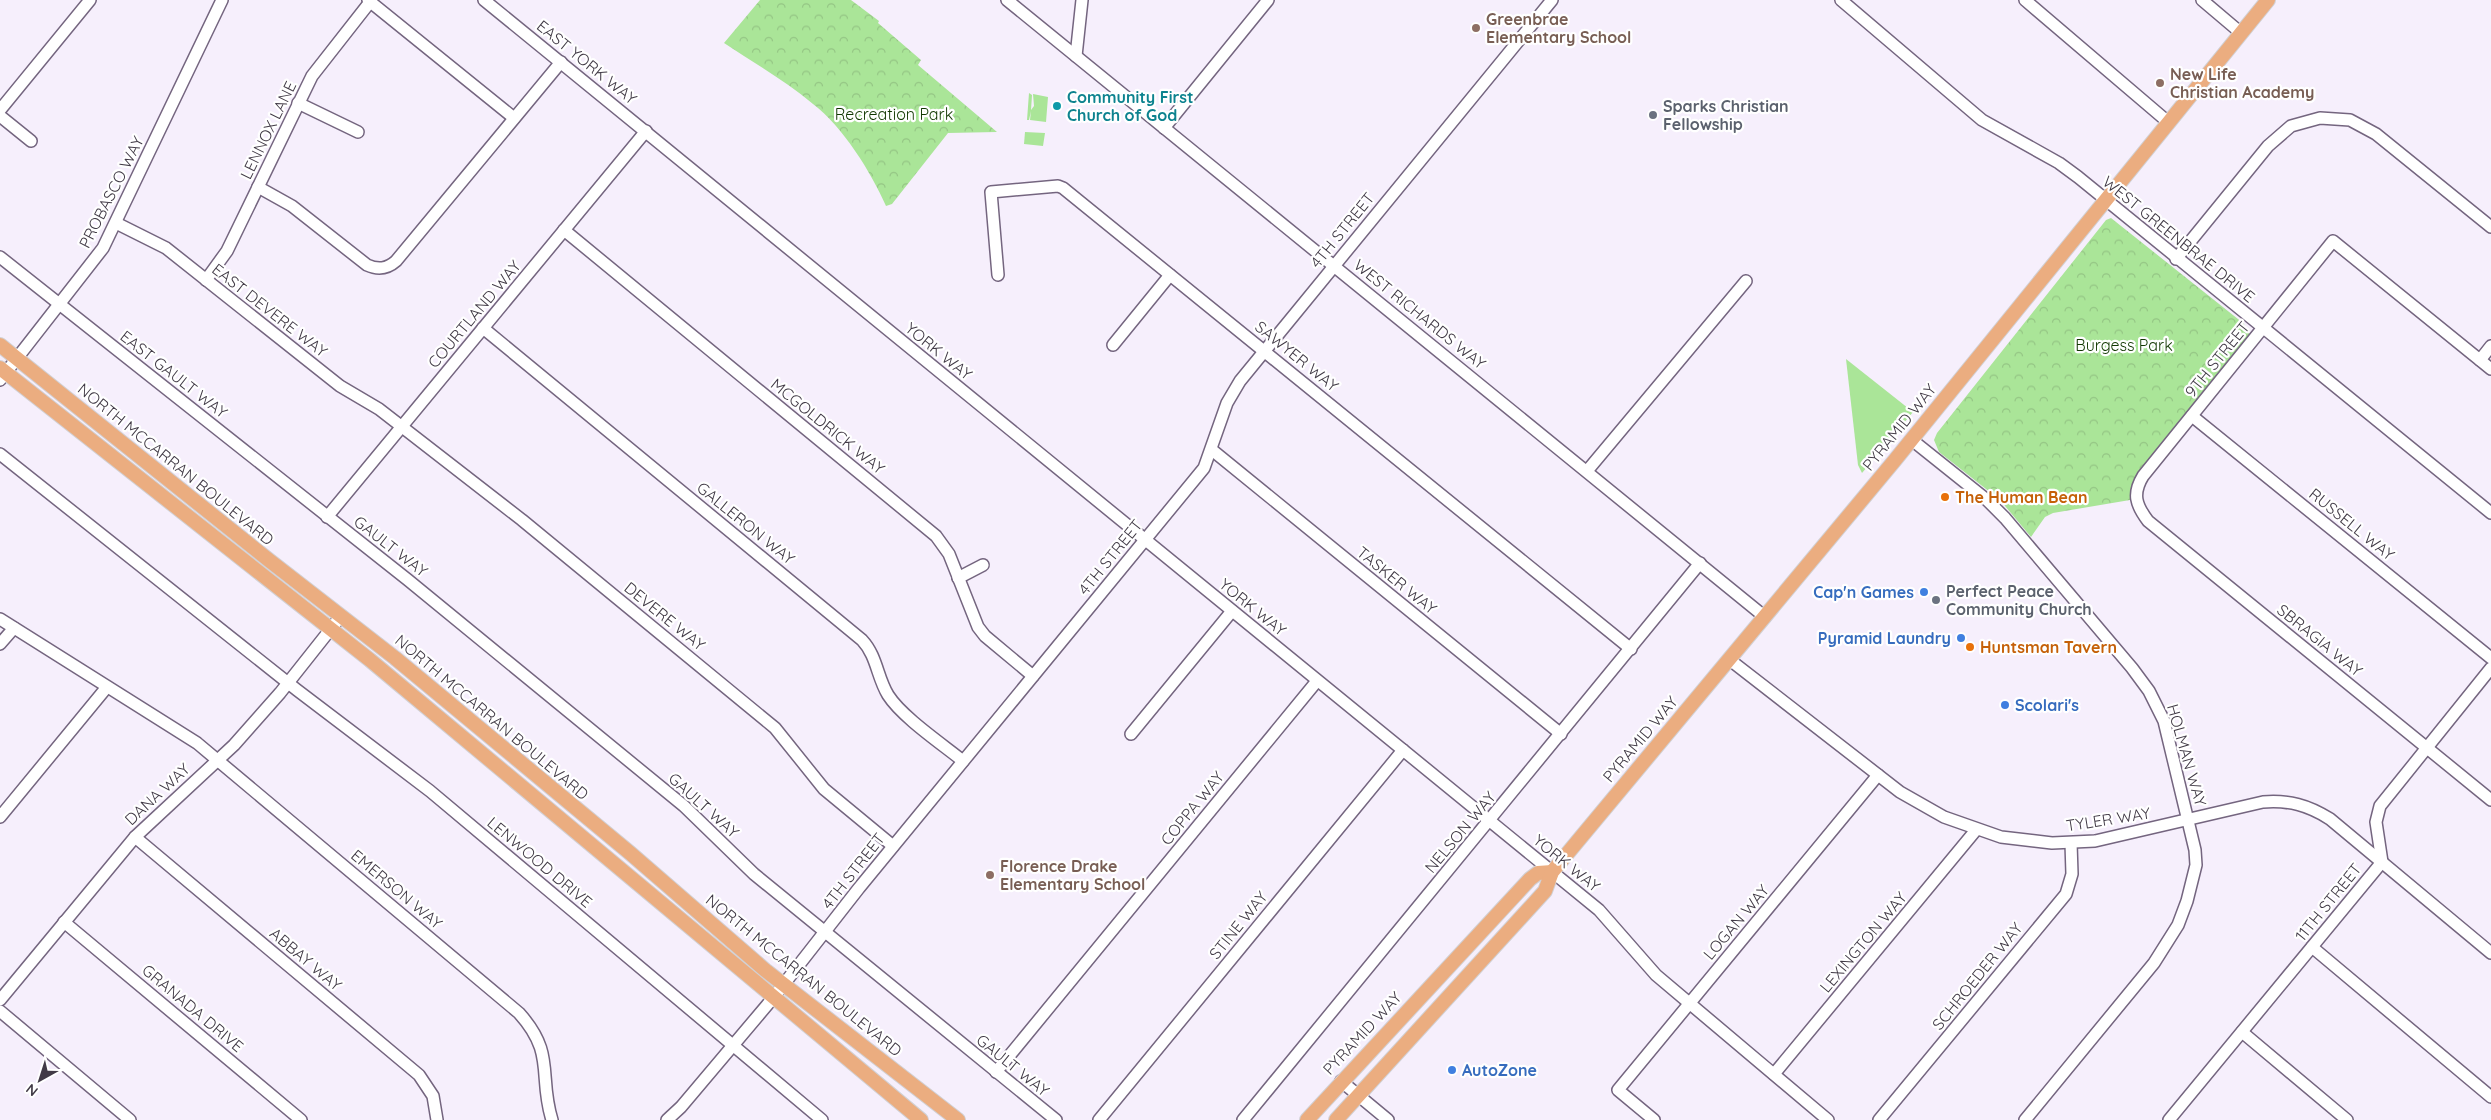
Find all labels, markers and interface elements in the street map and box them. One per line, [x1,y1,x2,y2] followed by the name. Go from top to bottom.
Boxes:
[1486,9,1631,47] place label: Greenbrae Elementary School
[533,16,641,108] street label: EAST YORK WAY
[1470,22,1482,34] marker: Greenbrae Elementary School
[2170,64,2314,102] place label: New Life Christian Academy
[2154,77,2166,89] marker: New Life Christian Academy
[236,78,300,182] street label: LENNOX LANE
[1067,87,1194,125] place label: Community First Church of God
[1663,96,1789,134] place label: Sparks Christian Fellowship
[1051,100,1063,112] marker: Community First Church of God
[835,104,953,124] park label: Recreation Park
[1647,109,1659,121] marker: Sparks Christian Fellowship
[74,133,148,251] street label: PROBASCO WAY
[2099,171,2259,307] street label: WEST GREENBRAE DRIVE
[1306,188,1379,272] street label: 4TH STREET
[1350,255,1490,373] street label: WEST RICHARDS WAY
[423,256,525,372] street label: COURTLAND WAY
[208,259,332,361] street label: EAST DEVERE WAY
[1251,316,1343,396] street label: SAWYER WAY
[2180,317,2254,401] street label: 9TH STREET
[901,318,977,384] street label: YORK WAY
[116,326,232,422] street label: EAST GAULT WAY
[2075,335,2173,355] park label: Burgess Park
[767,374,889,478] street label: MCGOLDRICK WAY
[74,379,278,549] street label: NORTH MCCARRAN BOULEVARD
[1858,379,1940,475] street label: PYRAMID WAY
[693,477,799,569] street label: GALLERON WAY
[2305,483,2399,565] street label: RUSSELL WAY
[1955,487,2088,507] place label: The Human Bean
[1939,491,1951,503] marker: The Human Bean
[350,511,432,581] street label: GAULT WAY
[1074,515,1147,599] street label: 4TH STREET
[1353,542,1441,618] street label: TASKER WAY
[1215,574,1291,640] street label: YORK WAY
[621,577,709,655] street label: DEVERE WAY
[1946,581,2092,619] place label: Perfect Peace Community Church
[1813,582,1914,602] place label: Cap'n Games
[1918,586,1930,598] marker: Cap'n Games
[1930,594,1942,606] marker: Perfect Peace Community Church
[2273,600,2367,681] street label: SBRAGIA WAY
[1818,628,1951,648] place label: Pyramid Laundry
[391,630,593,804] street label: NORTH MCCARRAN BOULEVARD
[1955,632,1967,644] marker: Pyramid Laundry
[1980,637,2117,657] place label: Huntsman Tavern
[1964,641,1976,653] marker: Huntsman Tavern
[1598,692,1682,786] street label: PYRAMID WAY
[2015,695,2079,715] place label: Scolari's
[1999,699,2011,711] marker: Scolari's
[2163,701,2211,809] street label: HOLMAN WAY
[120,759,194,829] street label: DANA WAY
[1156,767,1228,849] street label: COPPA WAY
[665,768,743,842] street label: GAULT WAY
[1420,787,1500,877] street label: NELSON WAY
[2064,802,2152,836] street label: TYLER WAY
[483,812,597,912] street label: LENWOOD DRIVE
[817,829,889,913] street label: 4TH STREET
[1529,830,1605,896] street label: YORK WAY
[347,845,447,933] street label: EMERSON WAY
[1000,856,1145,894] place label: Florence Drake Elementary School
[2290,859,2366,945] street label: 11TH STREET
[984,869,996,881] marker: Florence Drake Elementary School
[1699,880,1773,964] street label: LOGAN WAY
[1205,887,1271,963] street label: STINE WAY
[1815,888,1911,996] street label: LEXINGTON WAY
[702,890,906,1060] street label: NORTH MCCARRAN BOULEVARD
[1928,918,2026,1034] street label: SCHROEDER WAY
[266,923,346,995] street label: ABBAY WAY
[138,960,248,1056] street label: GRANADA DRIVE
[1318,987,1406,1079] street label: PYRAMID WAY
[972,1030,1054,1101] street label: GAULT WAY
[15,1055,65,1105] north arrow
[1462,1060,1537,1080] place label: AutoZone
[1446,1064,1458,1076] marker: AutoZone
[22,1080,41,1100] text: N

